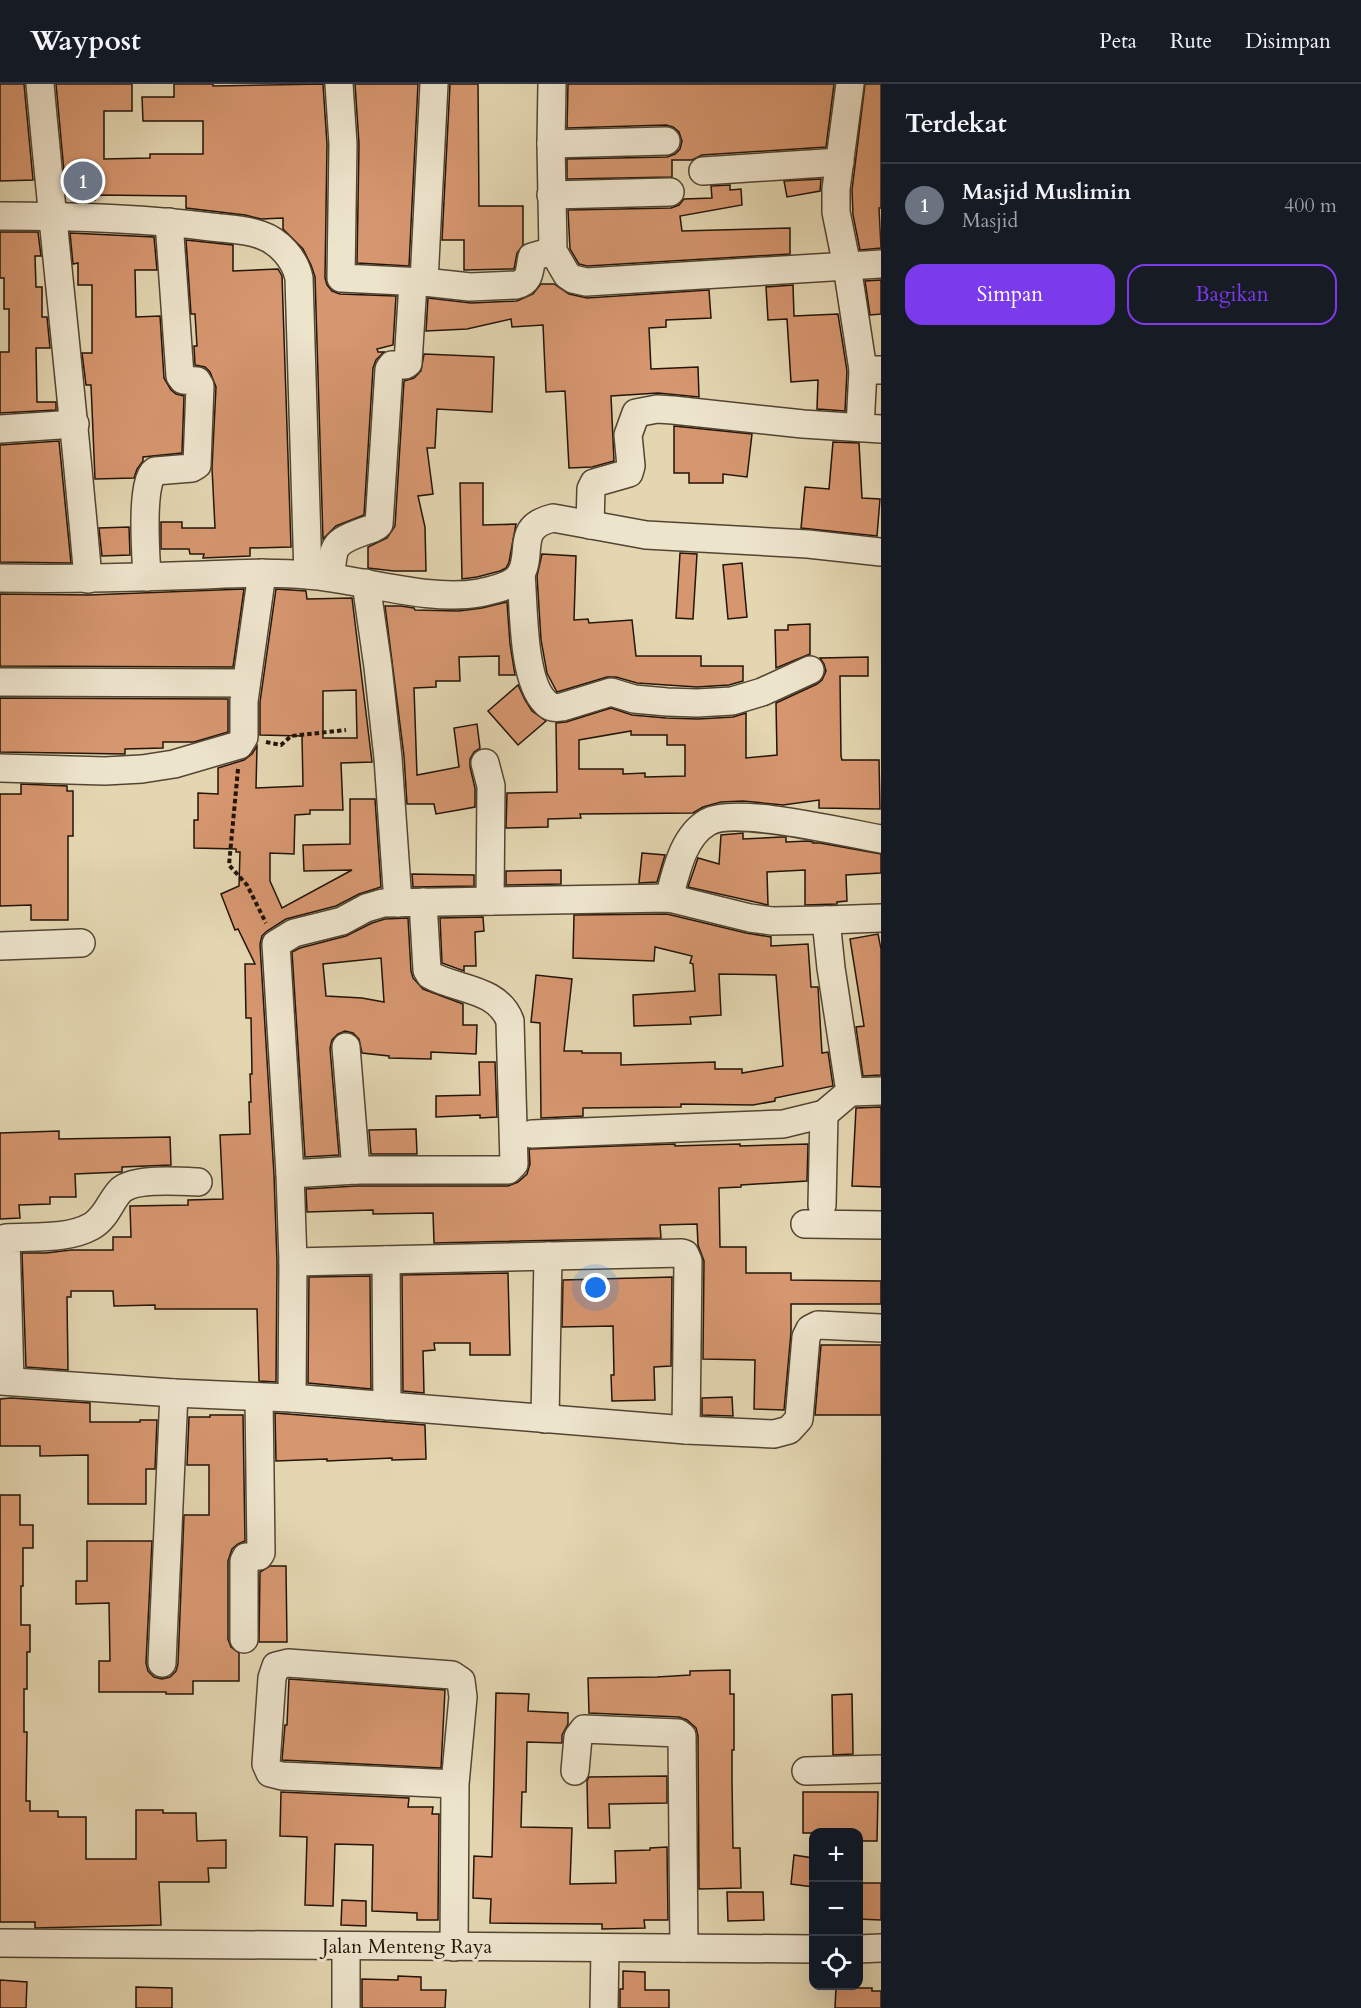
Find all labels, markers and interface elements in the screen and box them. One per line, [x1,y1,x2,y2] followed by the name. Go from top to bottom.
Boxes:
[30,22,141,60] text: Waypost
[1099,27,1137,56] text: Peta
[1170,27,1212,56] text: Rute
[1245,27,1331,56] text: Disimpan
[905,106,1007,141] text: Terdekat
[64,158,103,204] pin: 1
[962,177,1131,207] text: Masjid Muslimin
[919,192,930,219] text: 1
[1284,192,1337,219] text: 400 m
[962,207,1018,234] text: Masjid
[905,264,1115,325] button: Simpan
[1127,264,1337,325] button: Bagikan
[581,1273,610,1302] your location
[809,1828,863,1990] map controls
[809,1828,863,1882] button: +
[809,1882,863,1936] button: −
[319,1933,492,1960] street label: Jalan Menteng Raya
[809,1936,863,1990] button: locate

